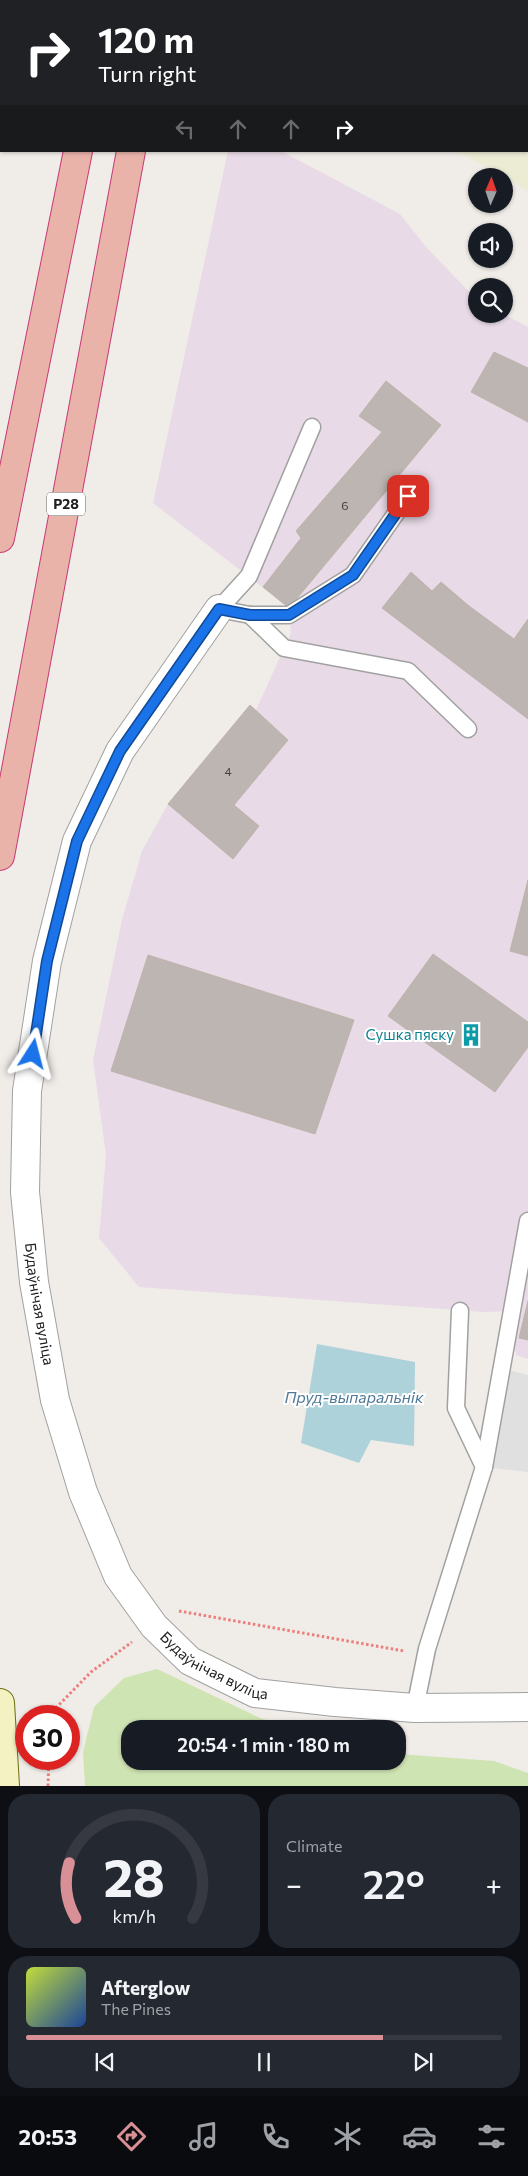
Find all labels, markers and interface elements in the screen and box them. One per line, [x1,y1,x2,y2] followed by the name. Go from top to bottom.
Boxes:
[98,17,194,60] text: 120 m
[15,20,80,85] icon: right
[98,60,196,87] text: Turn right
[171,115,199,143] icon: left
[224,115,252,143] icon: ahead
[277,115,305,143] icon: ahead
[330,115,358,143] icon: right
[468,168,512,212] north arrow
[468,168,513,323] map controls
[468,223,513,268] button: sound
[468,278,513,323] button: search
[387,475,429,517] pin
[394,482,422,510] icon: arrive
[47,492,85,516] road number: Р28
[341,498,349,512] house number: 6
[224,764,232,778] house number: 4
[458,1022,484,1048] building icon: Сушка пяску
[366,1025,454,1043] place label: Сушка пяску
[6,1027,58,1079] position arrow
[22,1242,59,1366] street label: Будаўнічая вуліца
[284,1387,424,1406] water label: Пруд-выпаральнік
[157,1627,269,1702] street label: Будаўнічая вуліца
[15,1705,80,1770] speed limit sign: 30
[177,1733,350,1756] text: 20:54 · 1 min · 180 m
[286,1836,342,1855] text: Climate
[103,1844,165,1908] text: 28
[363,1860,425,1907] text: 22°
[286,1867,302,1901] text: −
[486,1867,502,1901] text: +
[112,1905,156,1927] text: km/h
[101,1976,190,1999] text: Afterglow
[101,1999,171,2018] text: The Pines
[91,2048,119,2076] icon: previous
[250,2048,278,2076] icon: pause
[409,2048,437,2076] icon: next
[114,2119,149,2154] icon: directions
[186,2119,221,2154] icon: music
[258,2119,293,2154] icon: phone
[330,2119,365,2154] icon: climate
[402,2119,437,2154] icon: car
[474,2119,509,2154] icon: filters
[19,2123,77,2150] text: 20:53

